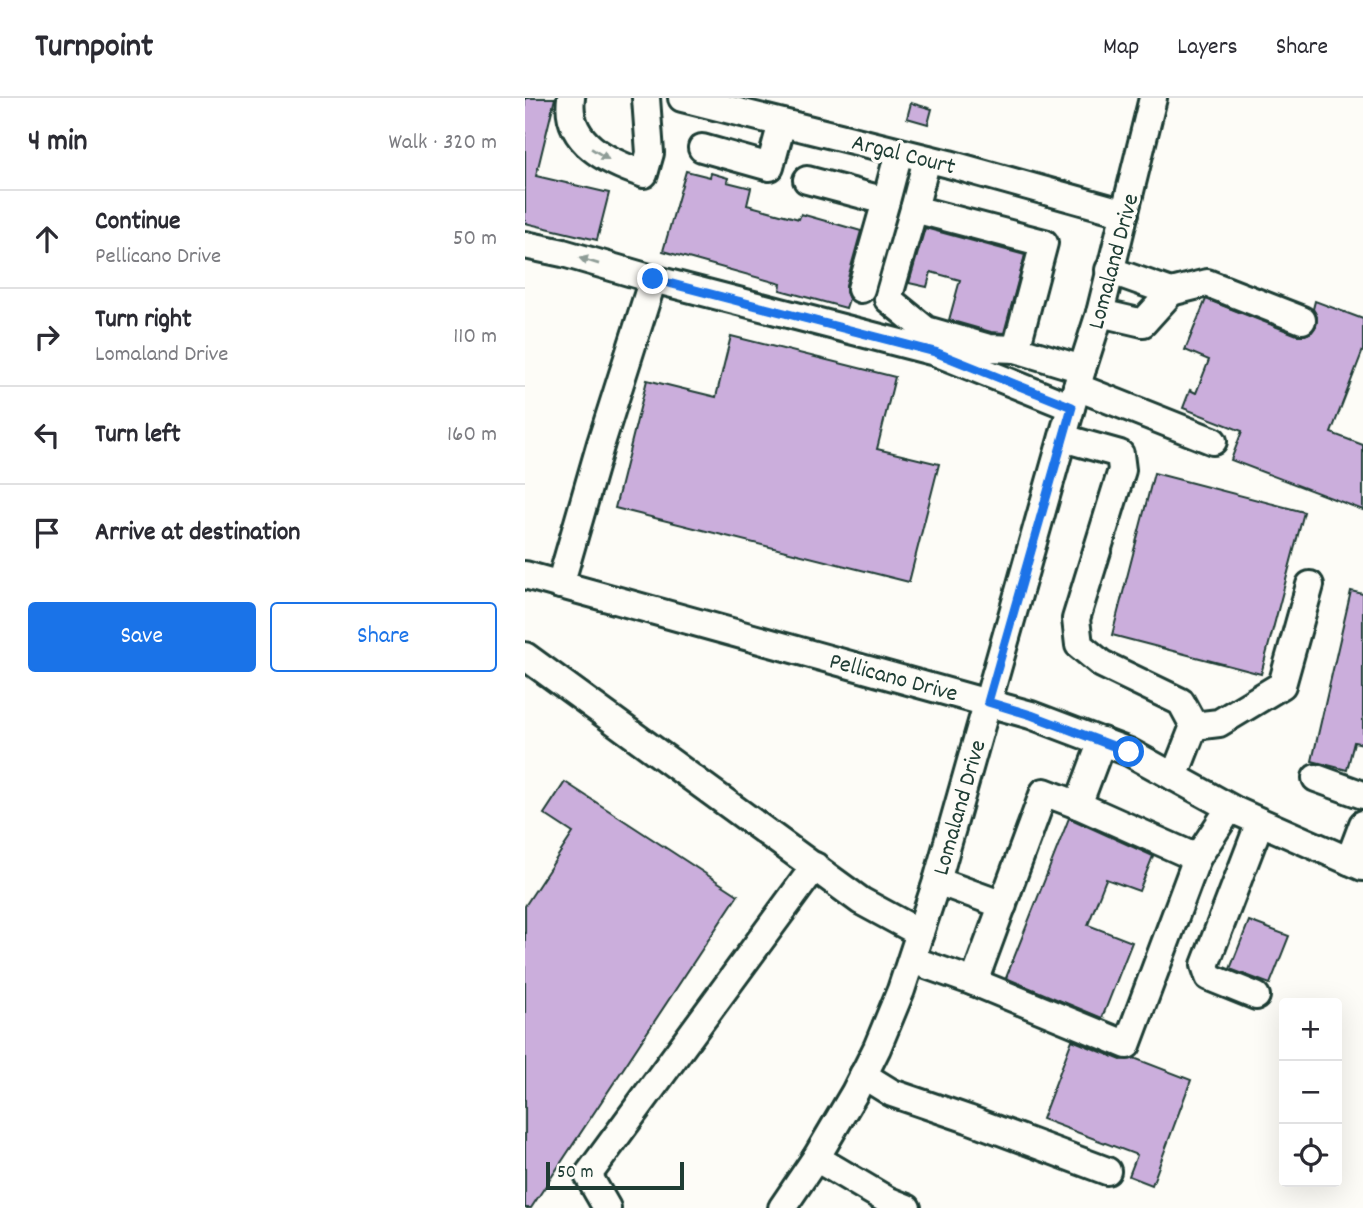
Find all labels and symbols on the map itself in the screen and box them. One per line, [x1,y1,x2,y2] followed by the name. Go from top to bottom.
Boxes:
[848,127,959,185] street label: Argal Court
[590,148,610,161] one-way arrow
[1080,190,1149,333] street label: Lomaland Drive
[579,255,600,265] one-way arrow
[637,263,668,294] route end
[825,645,961,712] street label: Pellicano Drive
[925,736,996,879] street label: Lomaland Drive
[1113,736,1144,767] route start
[546,1159,684,1191] scale bar

